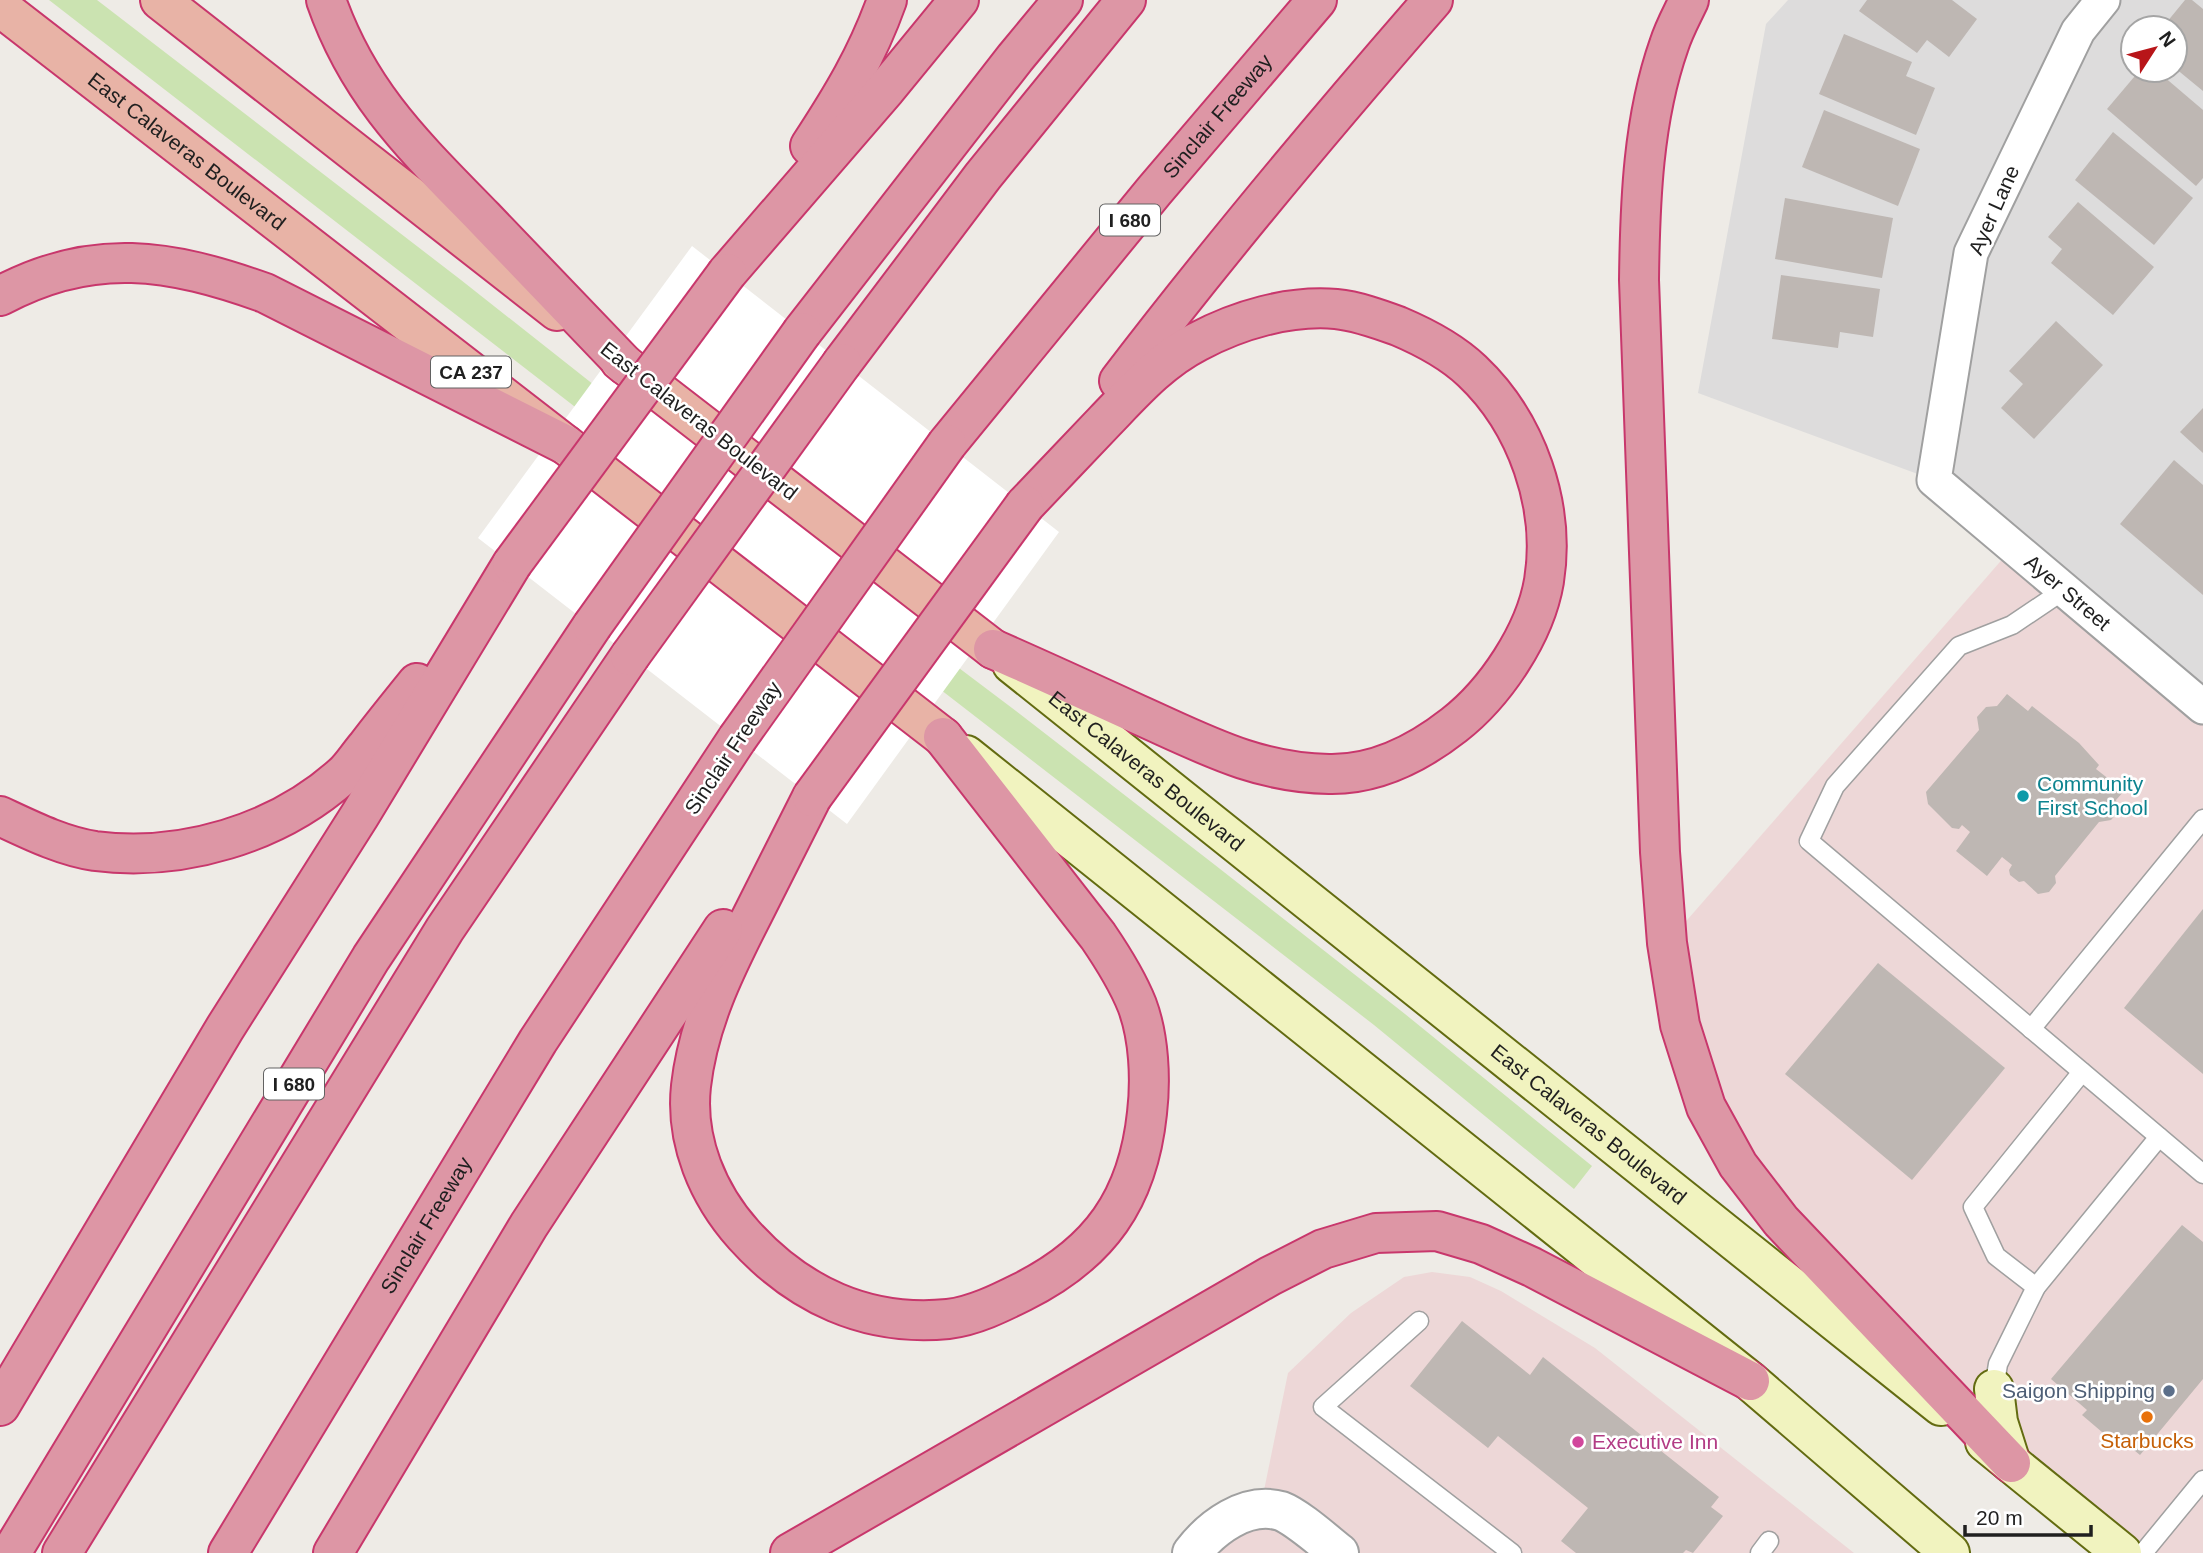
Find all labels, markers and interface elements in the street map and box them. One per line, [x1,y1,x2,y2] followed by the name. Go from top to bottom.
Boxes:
[2119,14,2189,84] north arrow
[2155,28,2180,51] text: N
[1158,49,1277,183] street label: Sinclair Freeway
[84,68,290,235] street label: East Calaveras Boulevard
[1964,162,2023,258] street label: Ayer Lane
[1100,204,1160,235] road number: I 680
[597,337,802,504] street label: East Calaveras Boulevard
[431,356,511,388] road number: CA 237
[2020,550,2115,635] street label: Ayer Street
[680,677,786,818] street label: Sinclair Freeway
[1045,686,1249,856] street label: East Calaveras Boulevard
[2037,772,2148,819] place label: Community First School
[2015,788,2031,804] marker: Community First School
[1487,1039,1691,1209] street label: East Calaveras Boulevard
[264,1068,324,1100] road number: I 680
[376,1152,476,1297] street label: Sinclair Freeway
[2002,1379,2155,1402] place label: Saigon Shipping
[2161,1383,2177,1399] marker: Saigon Shipping
[2139,1409,2155,1425] marker: Starbucks
[2100,1429,2194,1452] place label: Starbucks
[1592,1430,1718,1453] place label: Executive Inn
[1570,1434,1586,1450] marker: Executive Inn
[1965,1494,2091,1538] scale bar
[1976,1506,2023,1529] text: 20 m

